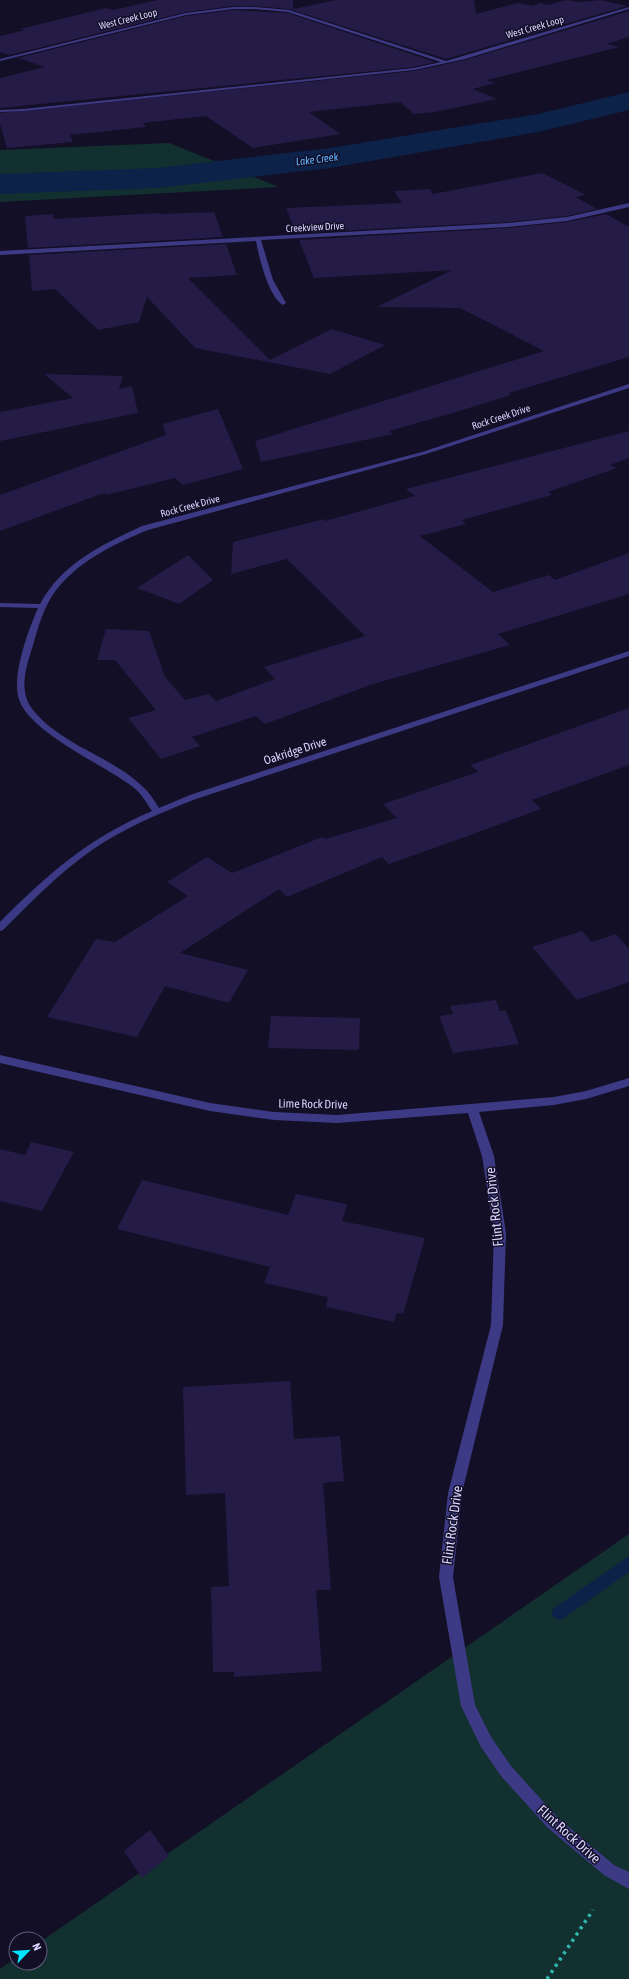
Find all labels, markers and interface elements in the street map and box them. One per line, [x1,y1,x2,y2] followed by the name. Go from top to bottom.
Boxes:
[98,6,158,32] street label: West Creek Loop
[505,13,565,40] street label: West Creek Loop
[295,150,339,168] water label: Lake Creek
[286,220,345,234] street label: Creekview Drive
[470,402,532,432] street label: Rock Creek Drive
[159,493,221,519] street label: Rock Creek Drive
[262,734,328,768] street label: Oakridge Drive
[278,1096,348,1112] street label: Lime Rock Drive
[482,1167,506,1247] street label: Flint Rock Drive
[439,1485,465,1565] street label: Flint Rock Drive
[534,1802,604,1866] street label: Flint Rock Drive
[8,1931,48,1971] north arrow
[30,1941,44,1952] text: N

